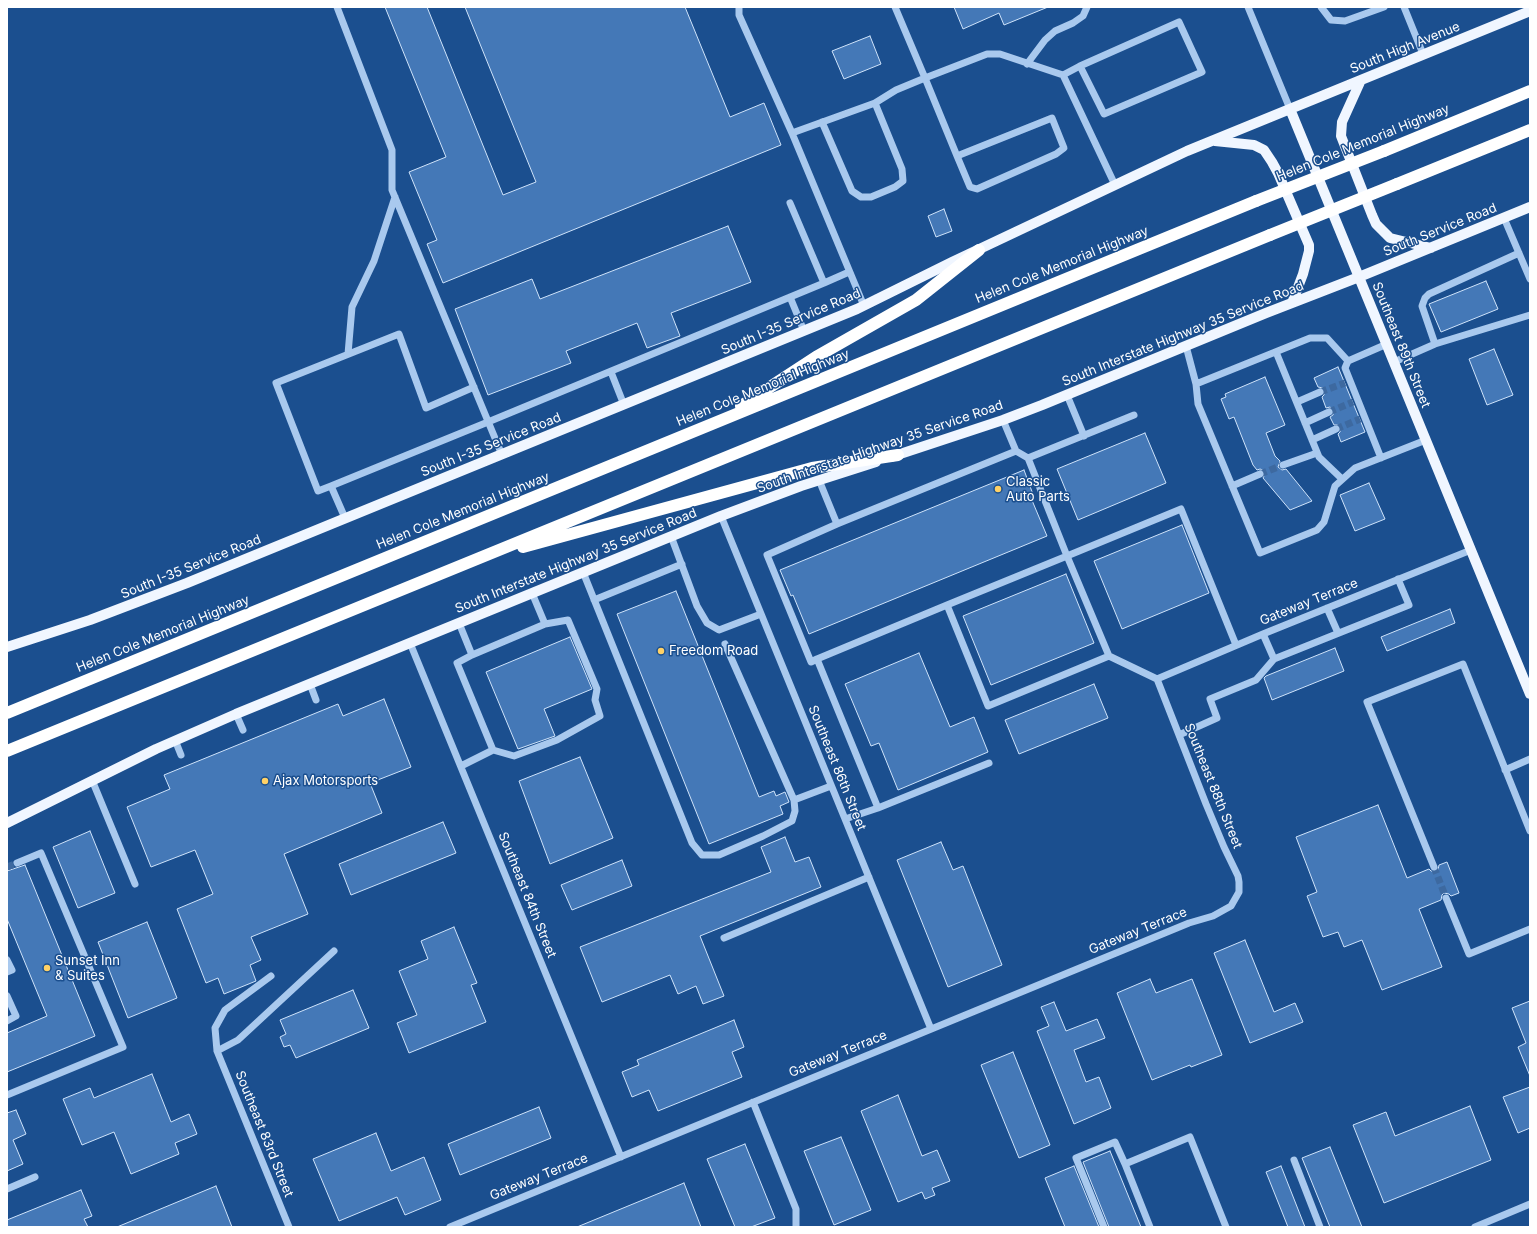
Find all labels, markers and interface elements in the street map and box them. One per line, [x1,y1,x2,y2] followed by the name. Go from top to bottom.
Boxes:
[1348,19,1462,77] street label: South High Avenue
[1274,101,1452,185] street label: Helen Cole Memorial Highway
[1381,200,1499,260] street label: South Service Road
[973,223,1151,307] street label: Helen Cole Memorial Highway
[1060,278,1306,390] street label: South Interstate Highway 35 Service Road
[1369,280,1433,410] street label: Southeast 89th Street
[719,286,863,358] street label: South I-35 Service Road
[674,346,852,430] street label: Helen Cole Memorial Highway
[755,397,1005,497] street label: South Interstate Highway 35 Service Road
[419,410,563,480] street label: South I-35 Service Road
[374,469,552,553] street label: Helen Cole Memorial Highway
[1006,474,1070,505] place label: Classic Auto Parts
[993,484,1003,494] marker: Classic Auto Parts
[453,505,699,617] street label: South Interstate Highway 35 Service Road
[119,532,263,602] street label: South I-35 Service Road
[1258,575,1360,629] street label: Gateway Terrace
[74,592,252,676] street label: Helen Cole Memorial Highway
[669,643,758,659] place label: Freedom Road
[656,646,666,656] marker: Freedom Road
[805,703,869,833] street label: Southeast 86th Street
[1181,721,1245,851] street label: Southeast 88th Street
[273,773,378,789] place label: Ajax Motorsports
[260,776,270,786] marker: Ajax Motorsports
[495,830,559,960] street label: Southeast 84th Street
[1087,904,1189,958] street label: Gateway Terrace
[55,953,120,984] place label: Sunset Inn & Suites
[42,963,52,973] marker: Sunset Inn & Suites
[787,1027,889,1081] street label: Gateway Terrace
[232,1069,296,1199] street label: Southeast 83rd Street
[488,1150,590,1204] street label: Gateway Terrace

